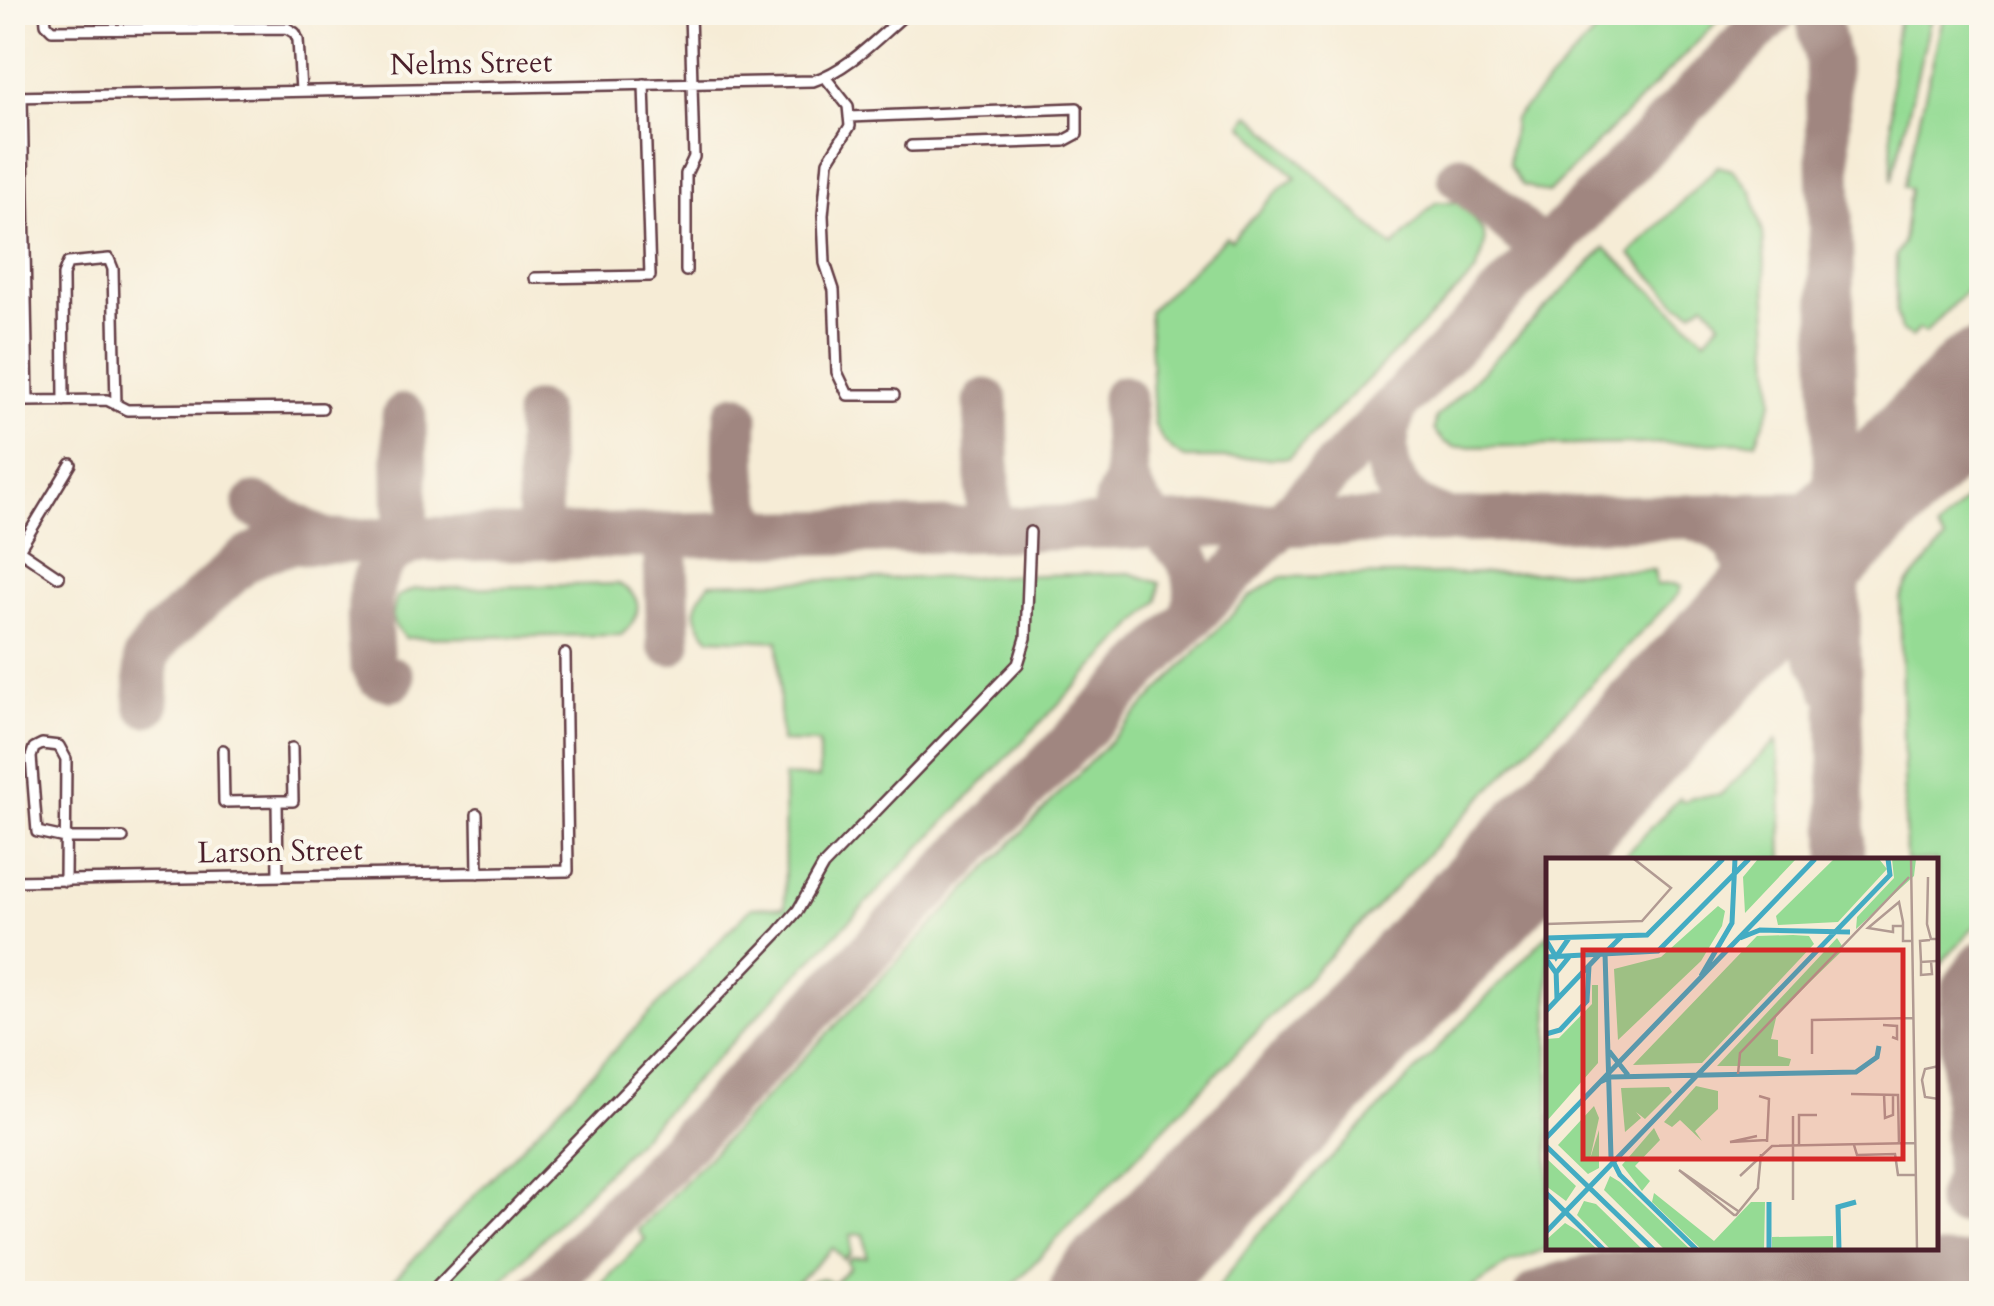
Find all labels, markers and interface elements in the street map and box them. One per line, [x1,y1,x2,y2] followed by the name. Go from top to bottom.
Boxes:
[389,42,553,85] street label: Nelms Street
[197,830,364,873] street label: Larson Street
[1546,858,1939,1251] inset map

